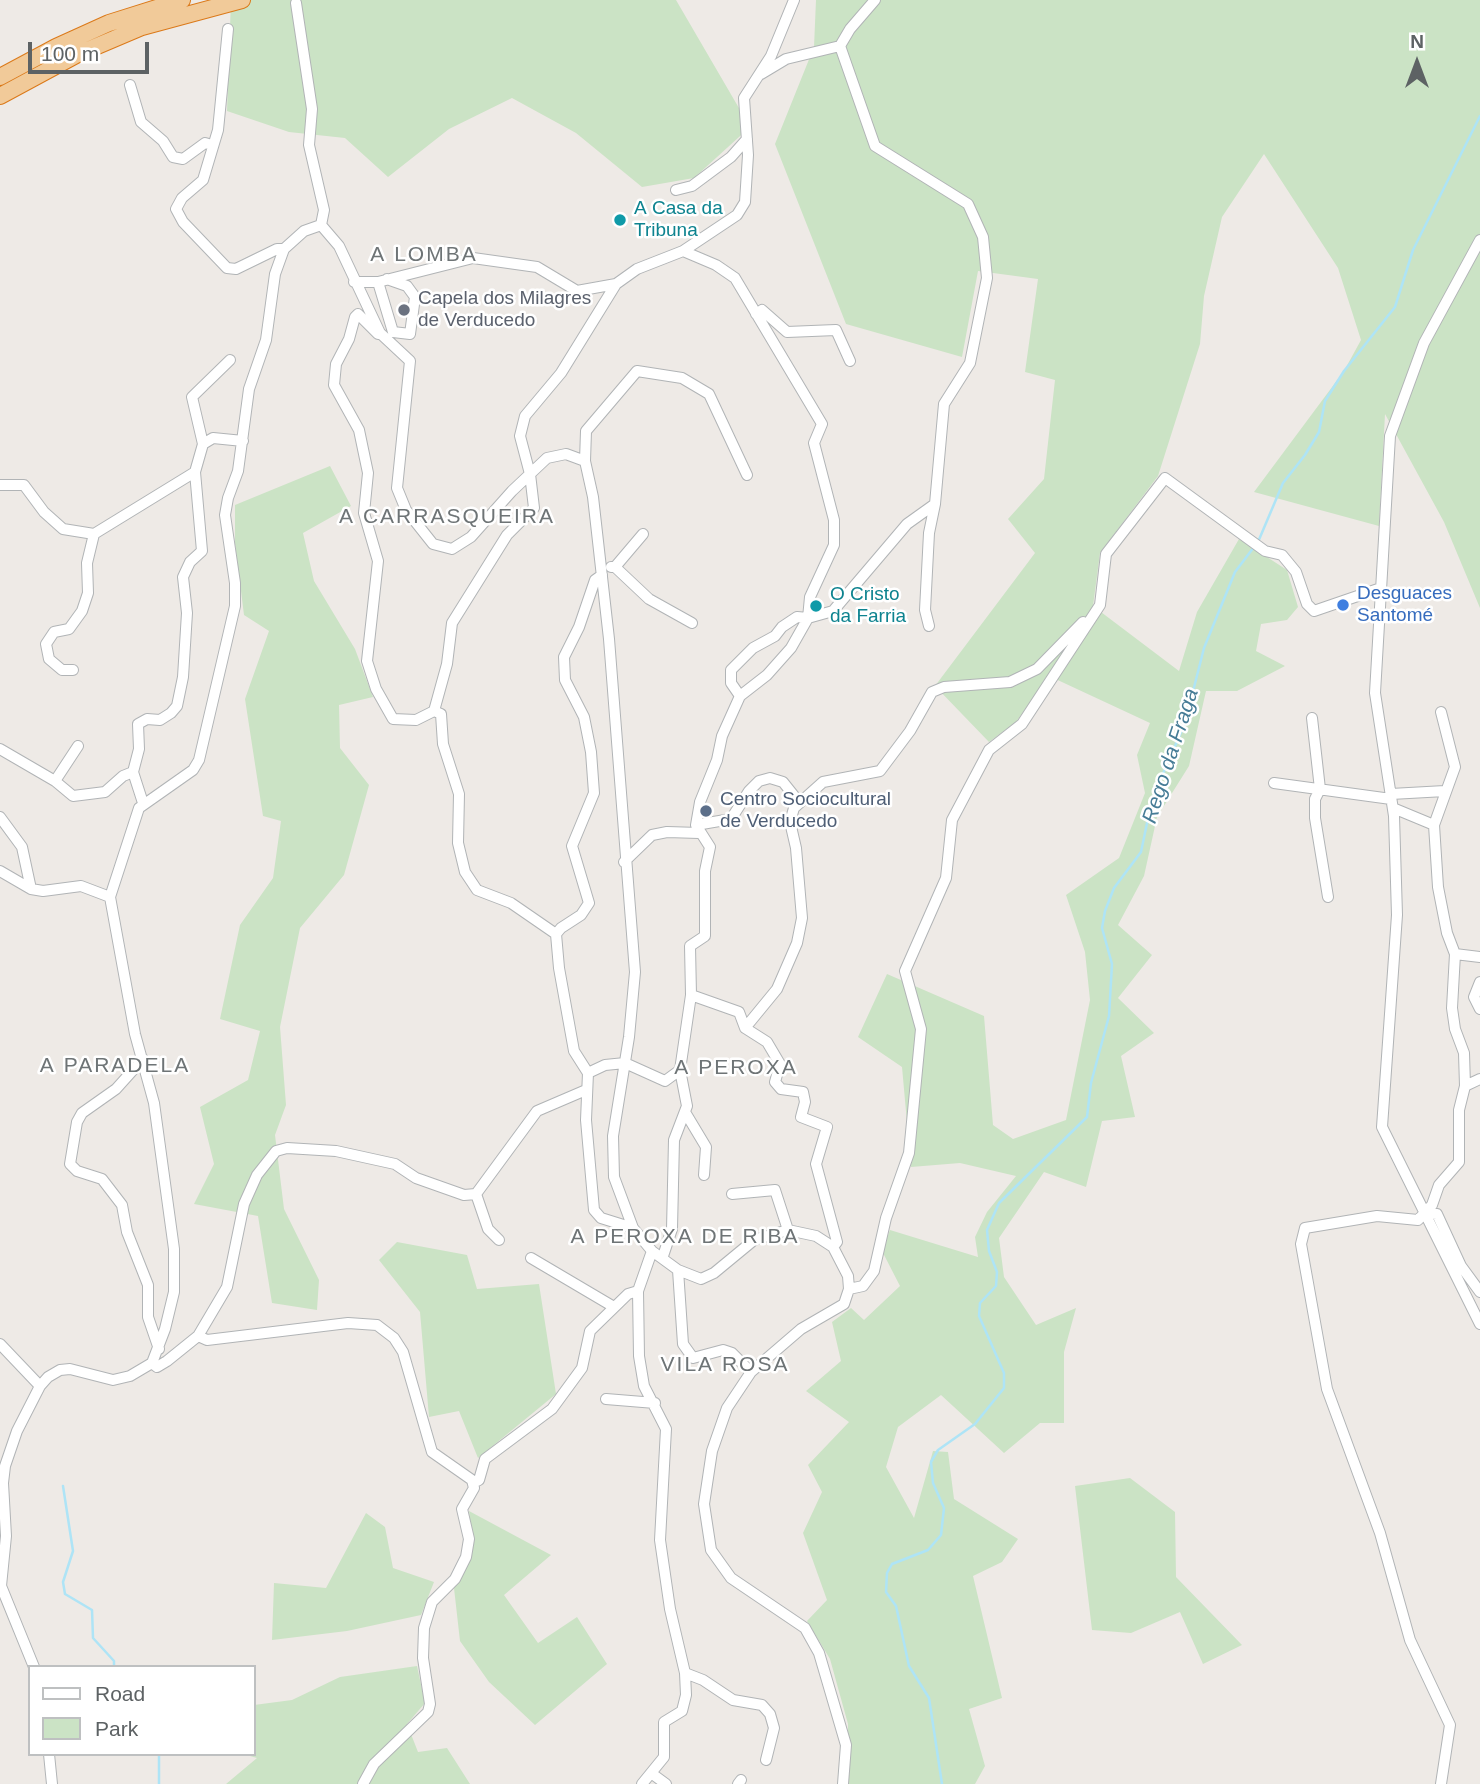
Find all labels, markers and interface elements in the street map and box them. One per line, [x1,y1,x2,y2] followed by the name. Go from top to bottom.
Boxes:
[32,28,152,72] scale bar
[1382,28,1452,98] north arrow
[1410,31,1424,52] text: N
[41,42,99,65] text: 100 m
[634,198,723,242] place label: A Casa da Tribuna
[612,212,628,228] marker: A Casa da Tribuna
[371,242,477,268] district label: A LOMBA
[418,288,591,332] place label: Capela dos Milagres de Verducedo
[396,302,412,318] marker: Capela dos Milagres de Verducedo
[341,504,553,530] district label: A CARRASQUEIRA
[1357,583,1452,627] place label: Desguaces Santomé
[830,584,906,628] place label: O Cristo da Farria
[1335,597,1351,613] marker: Desguaces Santomé
[808,598,824,614] marker: O Cristo da Farria
[1137,685,1205,827] water label: Rego da Fraga
[720,789,891,833] place label: Centro Sociocultural de Verducedo
[698,803,714,819] marker: Centro Sociocultural de Verducedo
[41,1053,189,1079] district label: A PARADELA
[675,1055,797,1081] district label: A PEROXA
[572,1224,798,1250] district label: A PEROXA DE RIBA
[662,1352,788,1378] district label: VILA ROSA
[28,1665,256,1756] legend
[95,1682,145,1705] text: Road
[95,1717,138,1740] text: Park

